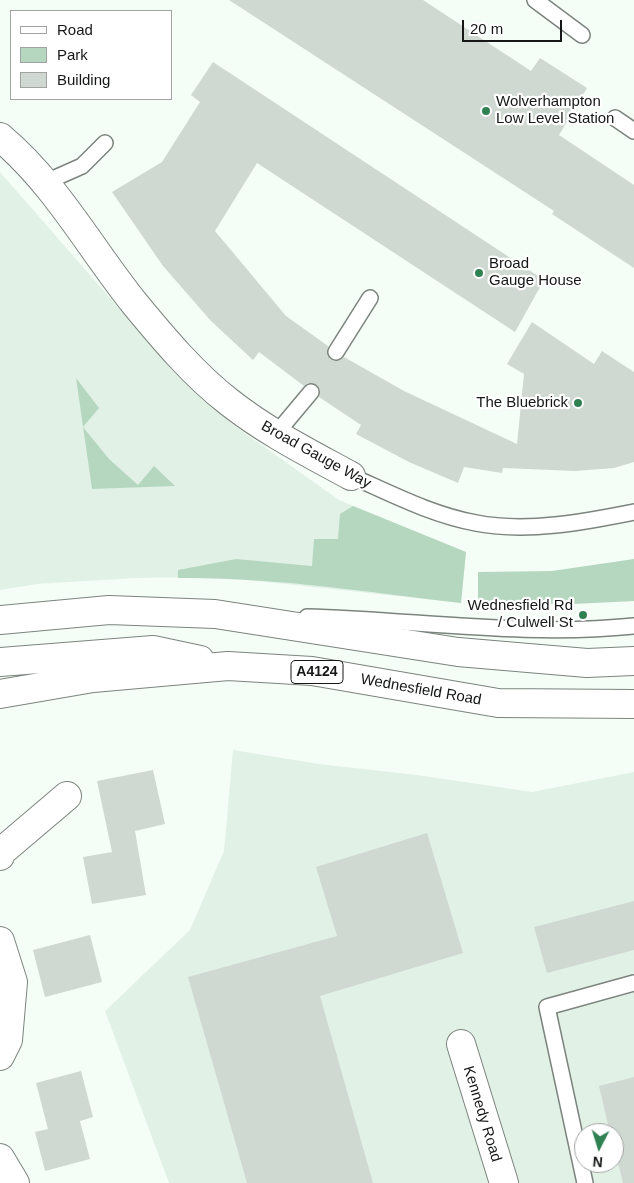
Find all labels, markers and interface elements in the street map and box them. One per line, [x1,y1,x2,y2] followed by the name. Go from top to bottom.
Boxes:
[10,10,172,100] legend
[464,10,564,42] scale bar
[470,20,503,37] text: 20 m
[57,21,93,38] text: Road
[57,46,88,63] text: Park
[57,71,110,88] text: Building
[496,93,614,128] place label: Wolverhampton Low Level Station
[480,105,492,117] marker: Wolverhampton Low Level Station
[489,255,582,290] place label: Broad Gauge House
[473,267,485,279] marker: Broad Gauge House
[476,394,568,412] place label: The Bluebrick
[572,397,584,409] marker: The Bluebrick
[258,417,374,493] street label: Broad Gauge Way
[467,597,573,632] place label: Wednesfield Rd / Culwell St
[577,609,589,621] marker: Wednesfield Rd / Culwell St
[291,660,343,684] road number: A4124
[359,671,483,709] street label: Wednesfield Road
[459,1064,505,1164] street label: Kennedy Road
[574,1123,624,1173] north arrow
[592,1154,604,1170] text: N

